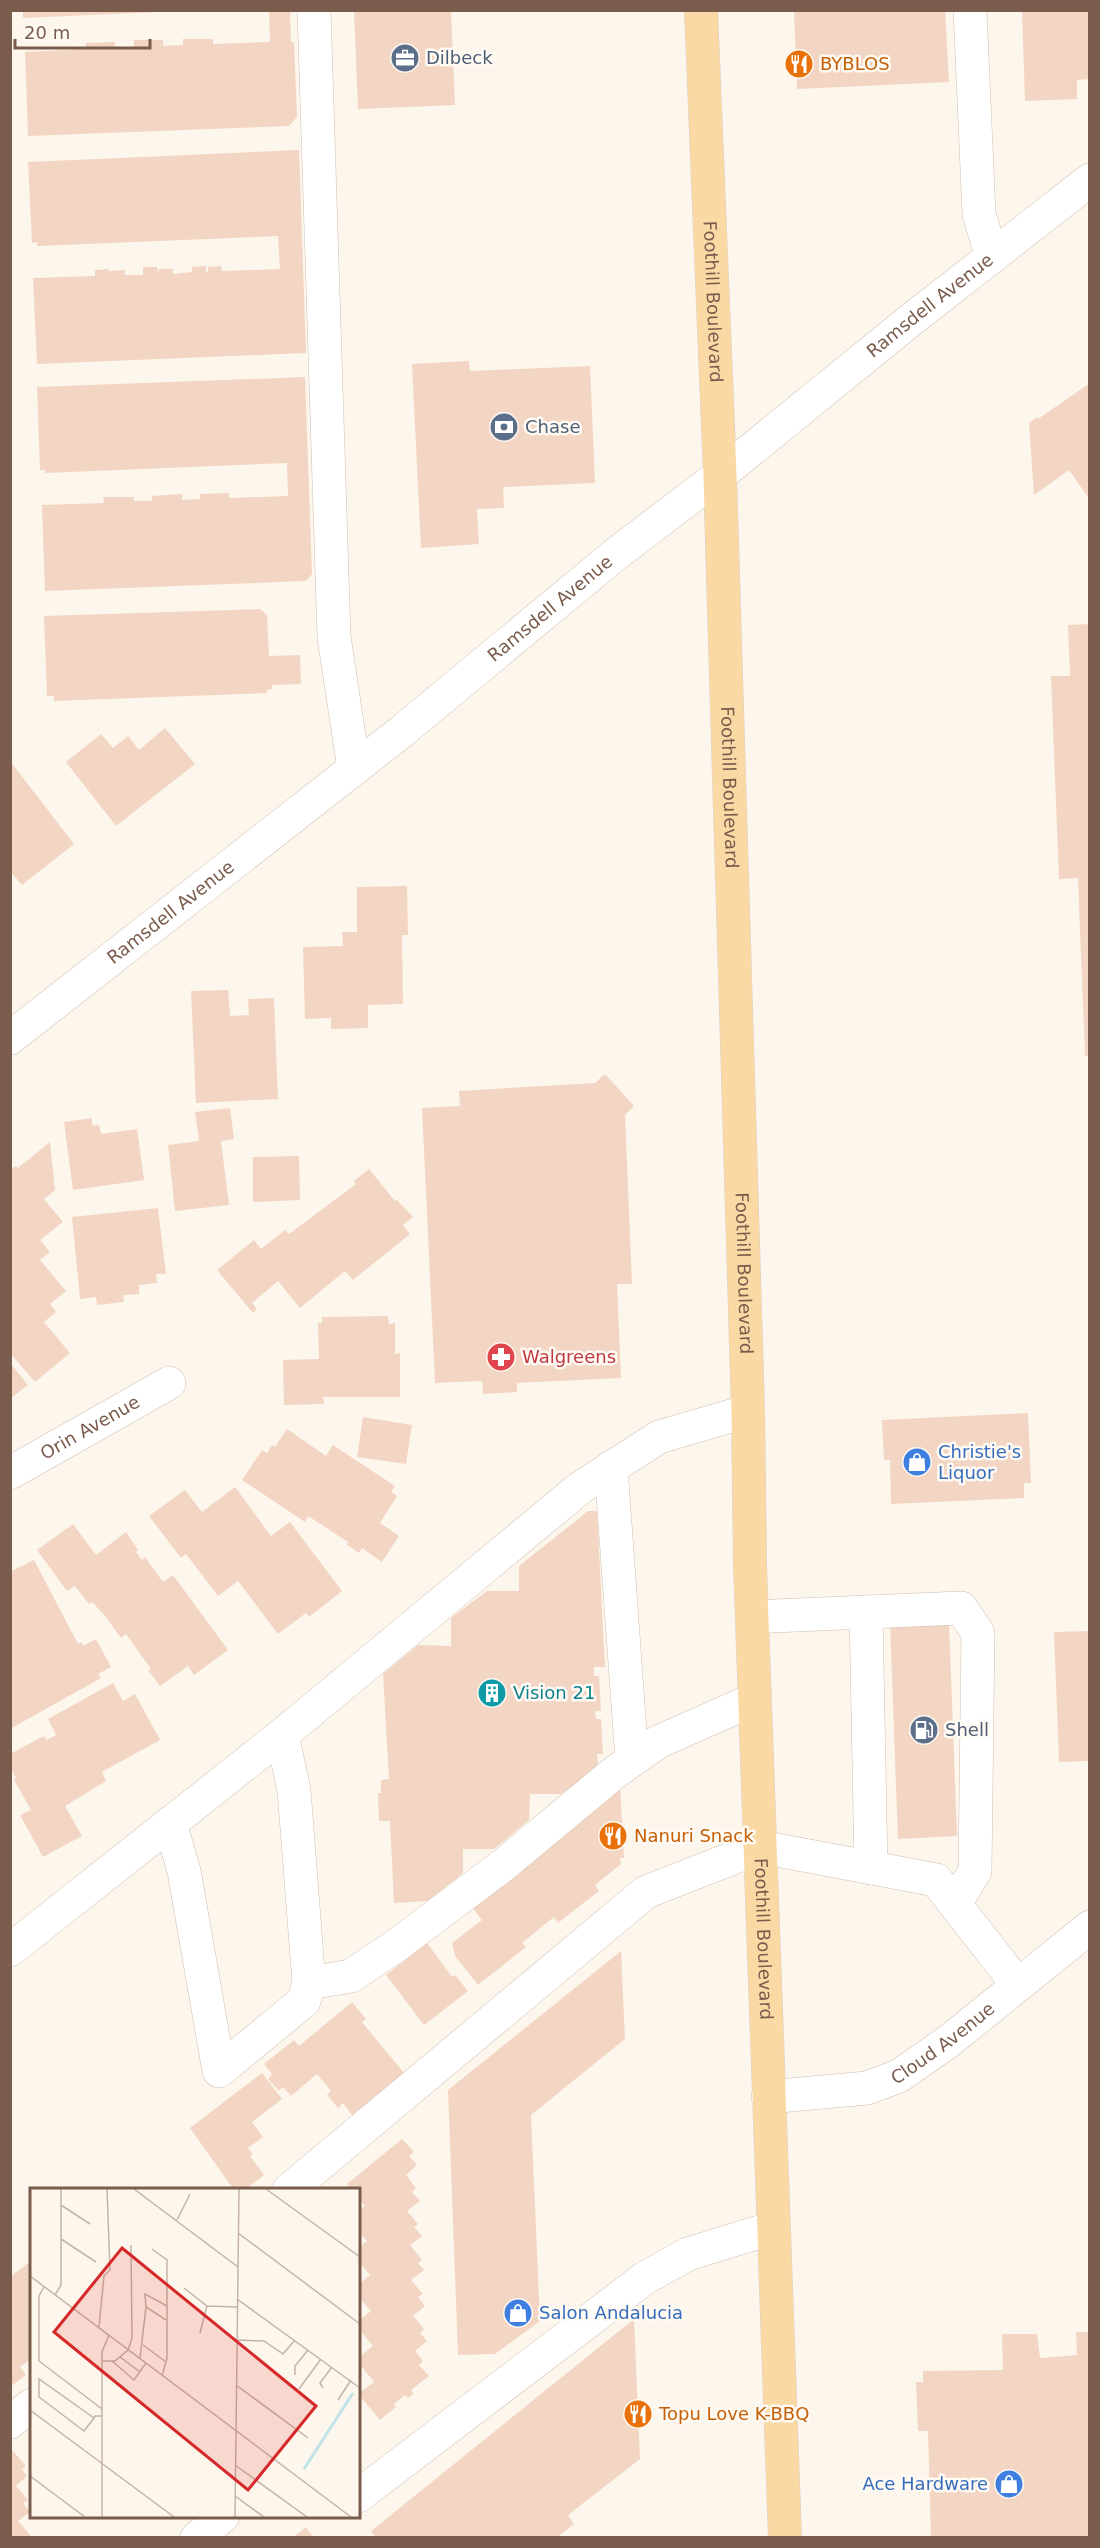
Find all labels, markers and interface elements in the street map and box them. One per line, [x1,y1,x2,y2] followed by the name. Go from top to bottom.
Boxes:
[15,12,150,50] scale bar
[24,22,70,43] text: 20 m
[389,42,421,74] office icon: Dilbeck
[426,47,493,68] place label: Dilbeck
[783,48,815,80] restaurant icon: BYBLOS
[820,53,890,74] place label: BYBLOS
[700,220,727,383] street label: Foothill Boulevard
[862,249,997,362] street label: Ramsdell Avenue
[488,411,520,443] bank icon: Chase
[525,416,580,437] place label: Chase
[483,551,616,666] street label: Ramsdell Avenue
[717,706,743,869] street label: Foothill Boulevard
[103,856,238,968] street label: Ramsdell Avenue
[731,1192,757,1355] street label: Foothill Boulevard
[485,1341,517,1373] pharmacy icon: Walgreens
[522,1346,616,1367] place label: Walgreens
[36,1391,143,1464] street label: Orin Avenue
[938,1441,1021,1483] place label: Christie's Liquor
[901,1446,933,1478] shop icon: Christie's Liquor
[476,1677,508,1709] building icon: Vision 21
[513,1682,595,1703] place label: Vision 21
[908,1714,940,1746] fuel station icon: Shell
[945,1719,989,1740] place label: Shell
[597,1820,629,1852] restaurant icon: Nanuri Snack
[634,1825,754,1846] place label: Nanuri Snack
[751,1858,777,2020] street label: Foothill Boulevard
[888,1998,998,2088] street label: Cloud Avenue
[30,2188,360,2518] inset map
[502,2297,534,2329] shop icon: Salon Andalucia
[539,2302,683,2323] place label: Salon Andalucia
[622,2398,654,2430] restaurant icon: Topu Love K-BBQ
[658,2403,809,2424] place label: Topu Love K-BBQ
[993,2468,1025,2500] shop icon: Ace Hardware
[862,2473,988,2494] place label: Ace Hardware

